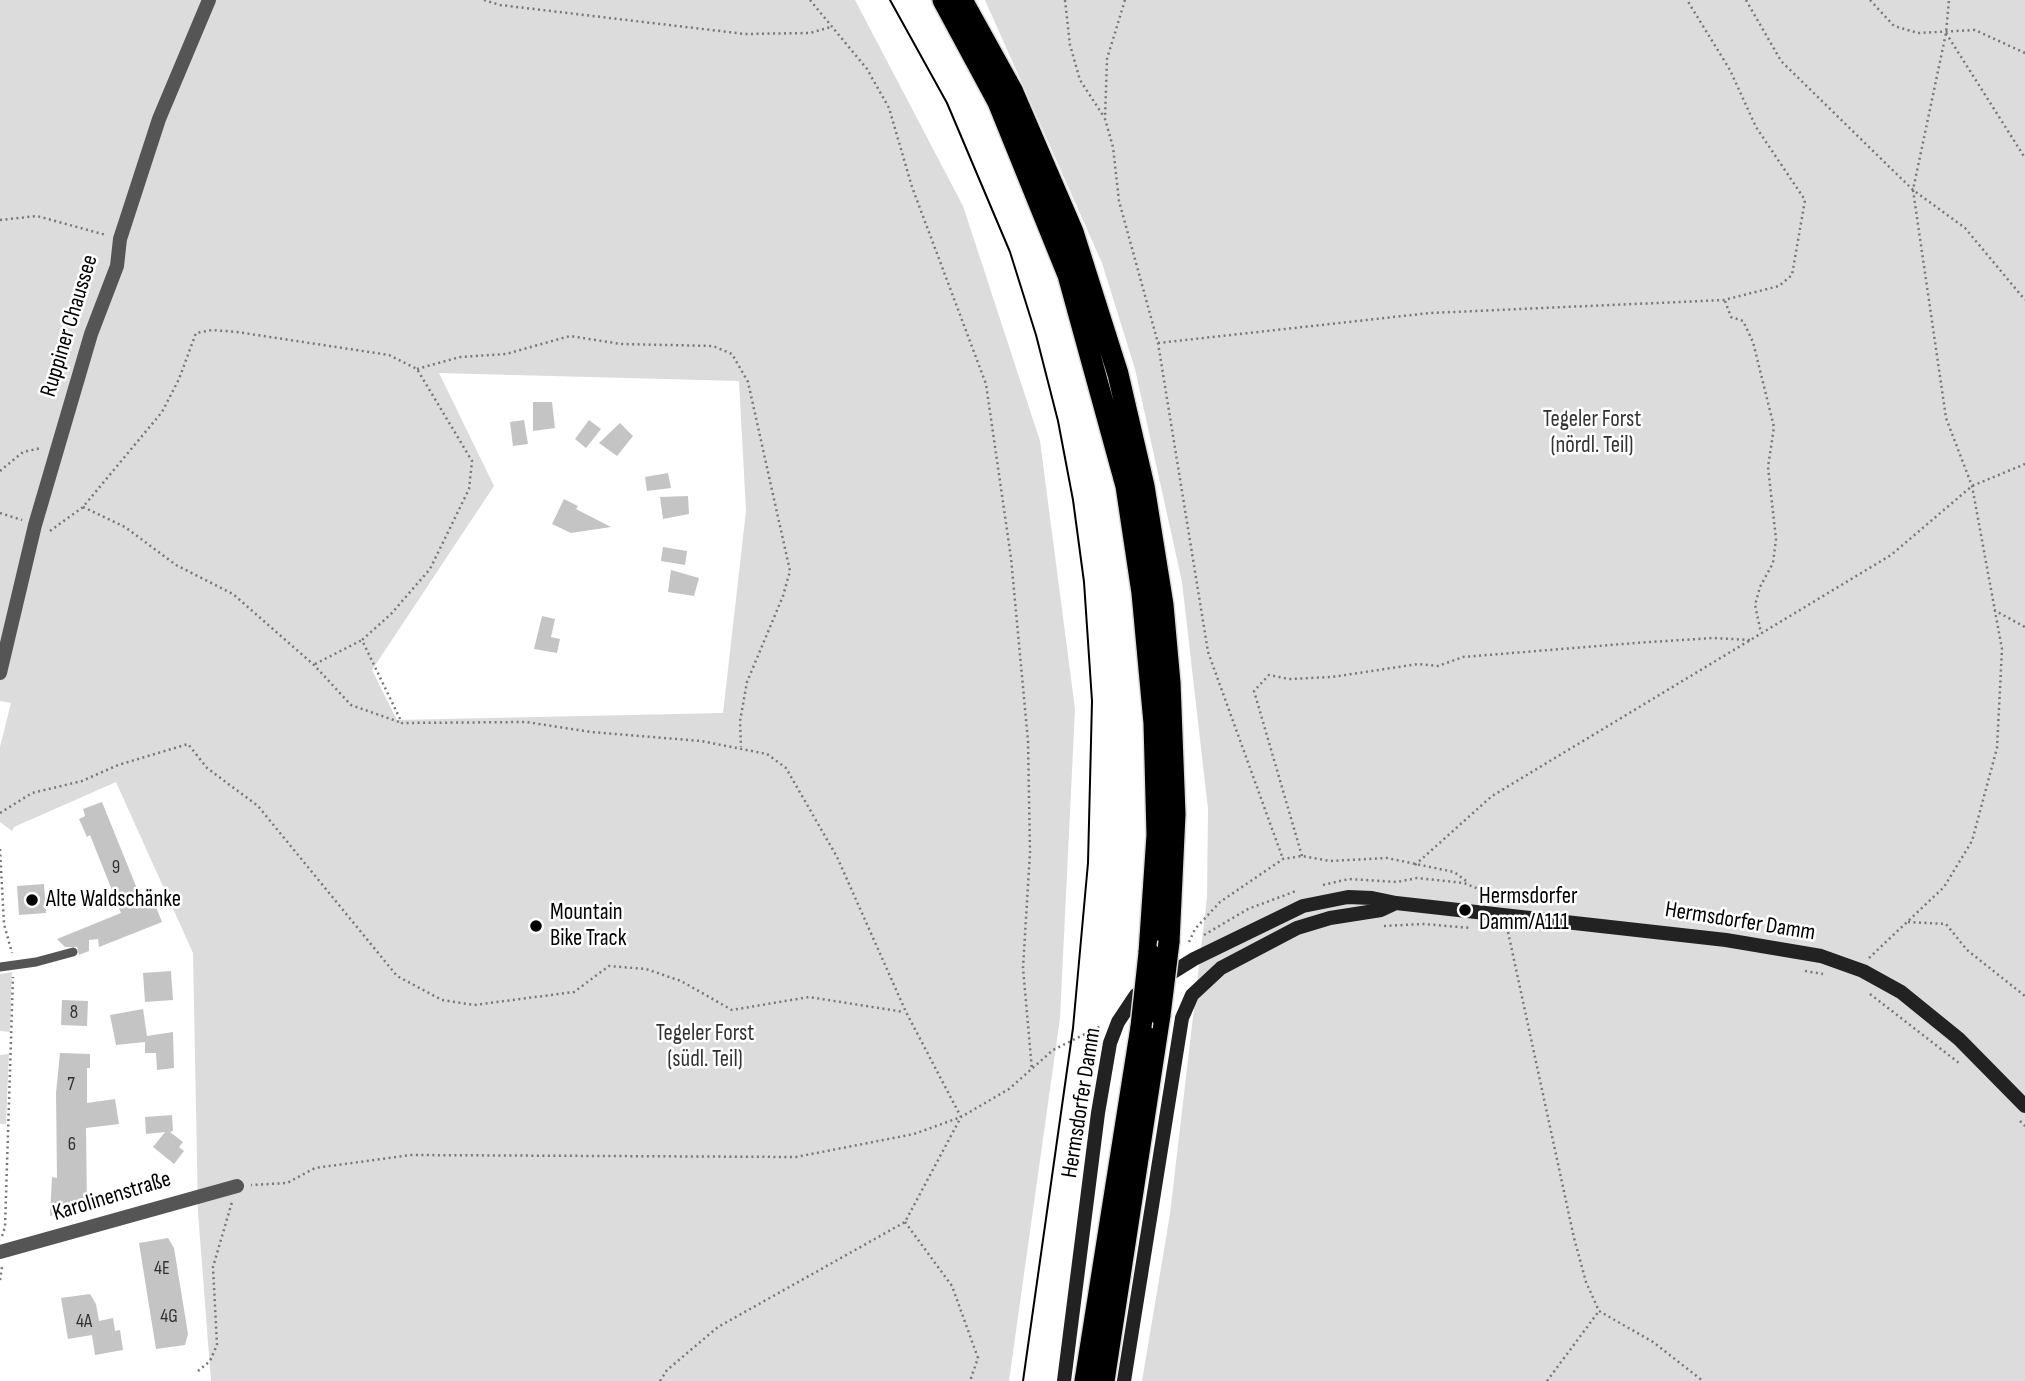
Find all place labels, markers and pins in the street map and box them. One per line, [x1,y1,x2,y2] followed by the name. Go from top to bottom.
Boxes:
[1479,883,1578,937] place label: Hermsdorfer Damm/A111
[46,886,181,914] place label: Alte Waldschänke
[24,892,40,908] marker: Alte Waldschänke
[550,899,627,953] place label: Mountain Bike Track
[1457,902,1473,918] marker: Hermsdorfer Damm/A111
[528,918,544,934] marker: Mountain Bike Track

